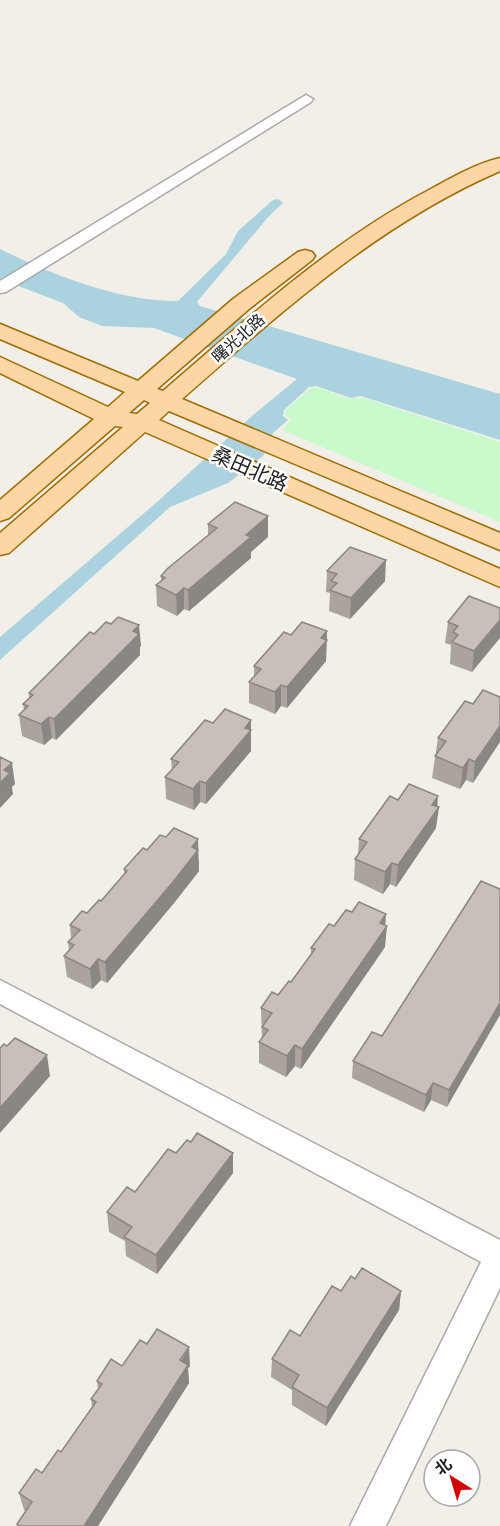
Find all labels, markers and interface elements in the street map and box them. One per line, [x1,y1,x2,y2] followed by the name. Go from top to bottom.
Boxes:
[208,309,268,367] street label: 曙光北路
[209,441,292,495] street label: 桑田北路
[422,1448,482,1508] north arrow
[431,1453,455,1479] text: 北

